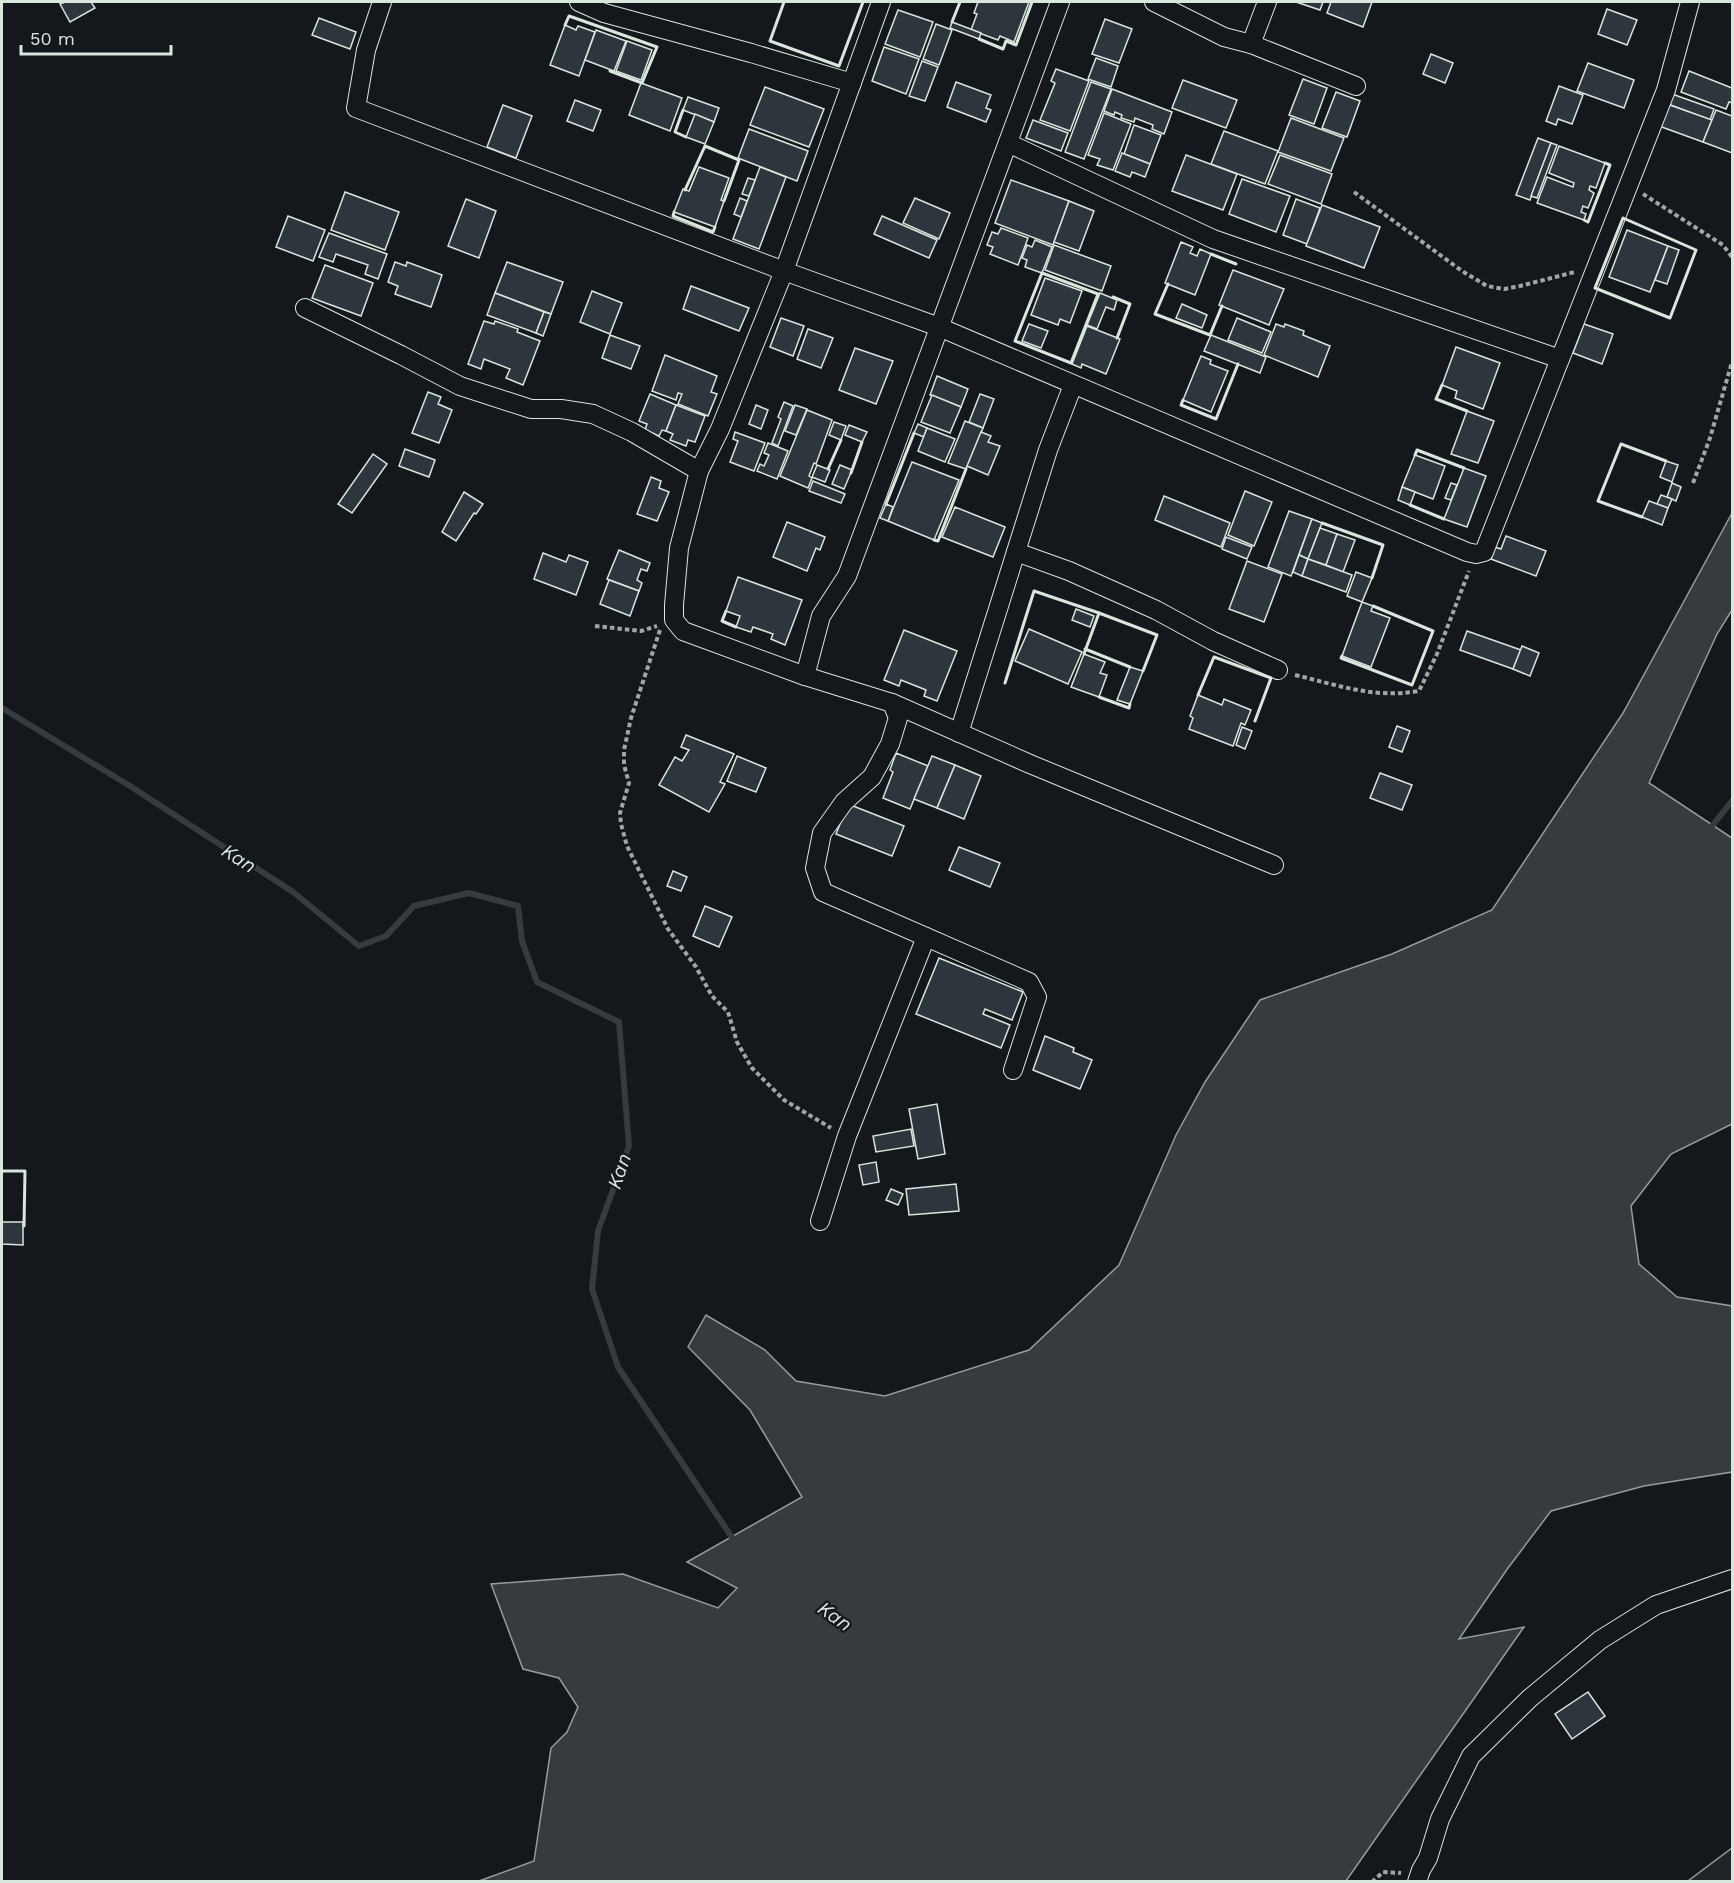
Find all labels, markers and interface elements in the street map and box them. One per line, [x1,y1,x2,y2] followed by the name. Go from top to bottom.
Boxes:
[21,18,171,56] scale bar
[30,28,75,49] text: 50 m
[217,838,261,878] water label: Kan
[602,1150,636,1192] water label: Kan
[813,1596,857,1636] water label: Kan

